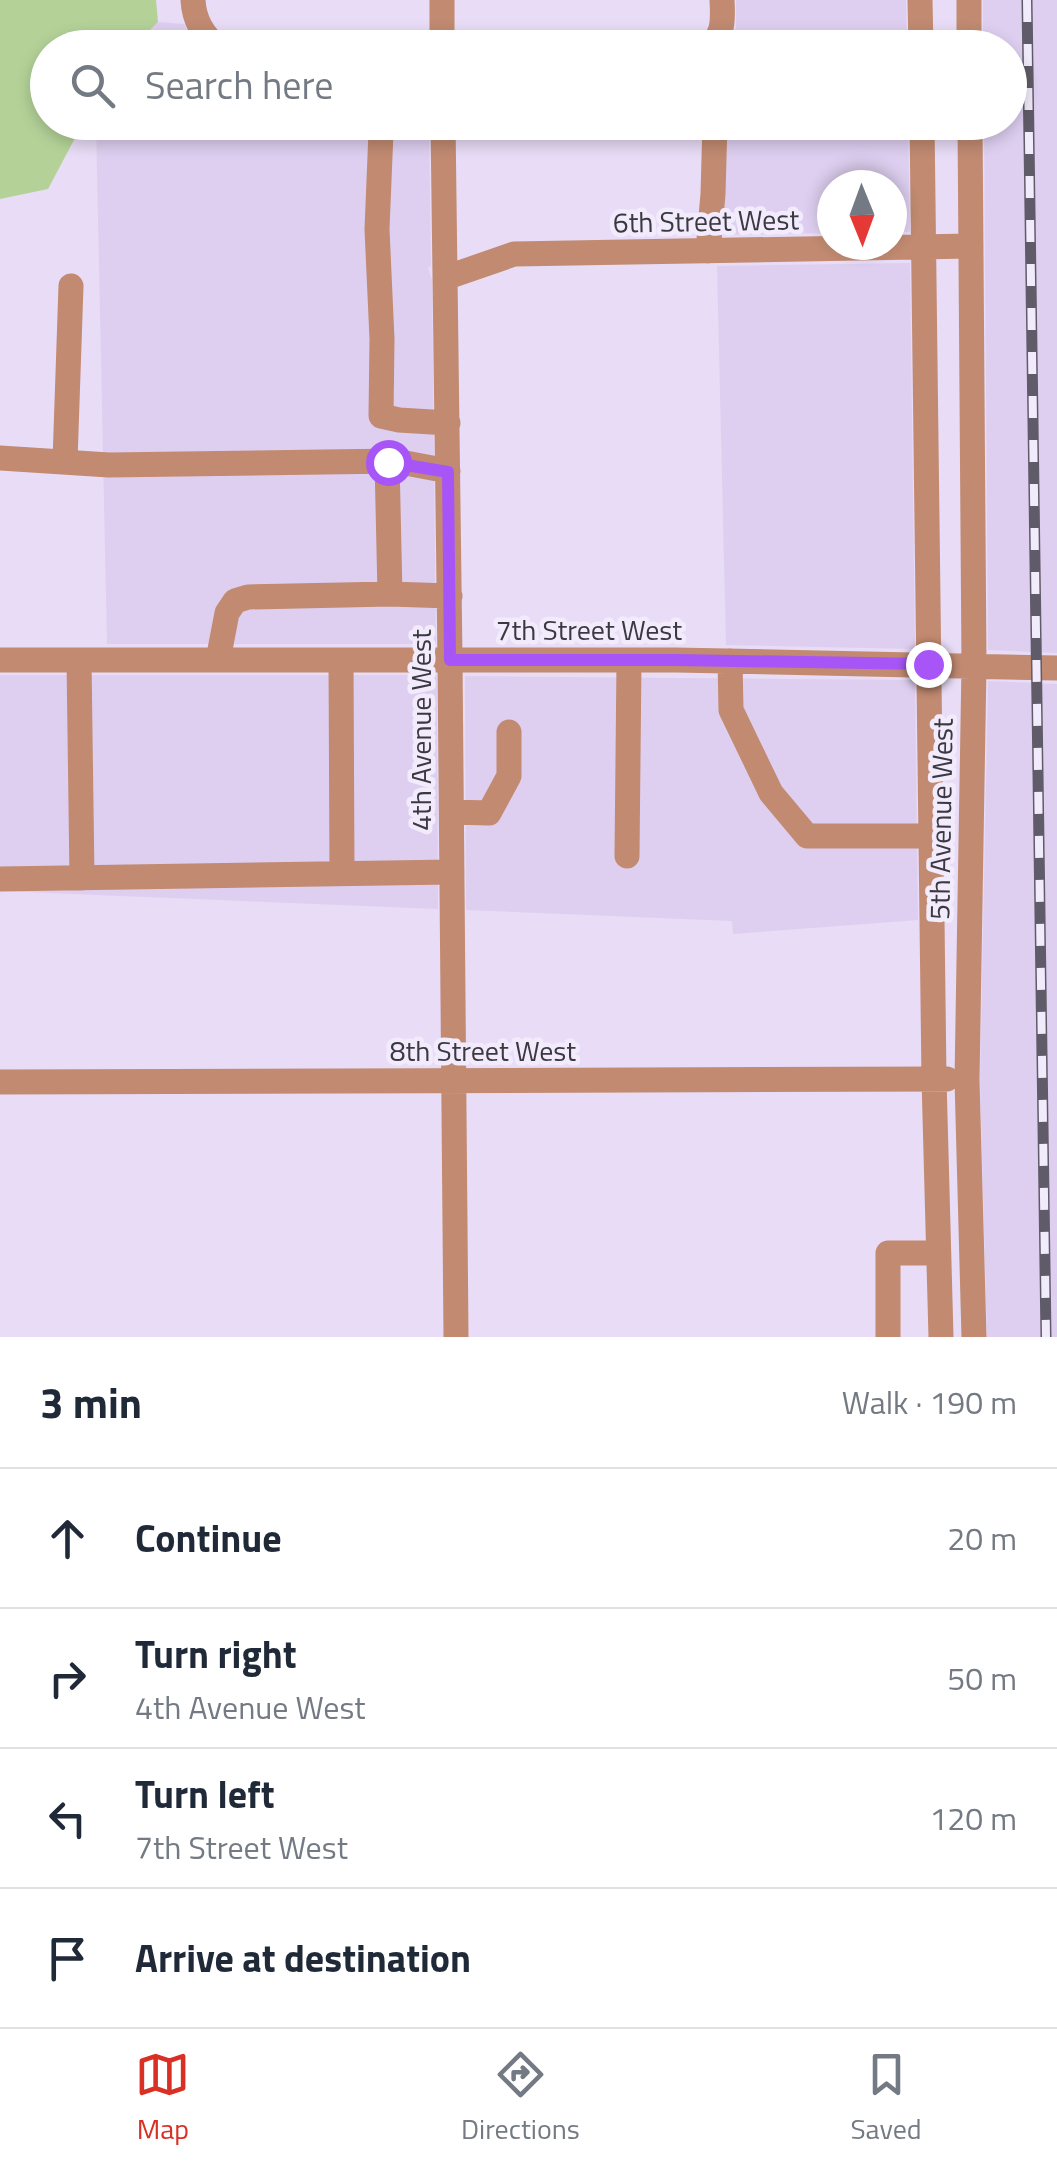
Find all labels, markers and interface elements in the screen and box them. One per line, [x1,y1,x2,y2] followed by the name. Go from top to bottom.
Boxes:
[30,30,1027,140] search box
[145,56,333,114] text: Search here
[65,58,120,113] icon: search
[817,170,907,260] north arrow
[612,197,800,244] street label: 6th Street West
[366,440,412,486] route start
[496,608,682,651] street label: 7th Street West
[399,629,442,831] street label: 4th Avenue West
[906,642,952,688] route end
[917,718,964,920] street label: 5th Avenue West
[390,1029,576,1072] street label: 8th Street West
[40,1370,142,1434] text: 3 min
[842,1378,1017,1426] text: Walk · 190 m
[135,1509,282,1567] text: Continue
[40,1511,95,1566] icon: ahead
[947,1514,1017,1562] text: 20 m
[135,1625,297,1683] text: Turn right
[40,1651,95,1706] icon: right
[947,1654,1017,1702] text: 50 m
[135,1683,366,1731] text: 4th Avenue West
[135,1765,275,1823] text: Turn left
[40,1791,95,1846] icon: left
[929,1794,1017,1842] text: 120 m
[135,1823,348,1871] text: 7th Street West
[135,1929,471,1987] text: Arrive at destination
[40,1931,95,1986] icon: arrive
[135,2047,190,2150] tab: Map
[461,2047,580,2150] tab: Directions
[850,2047,922,2150] tab: Saved

